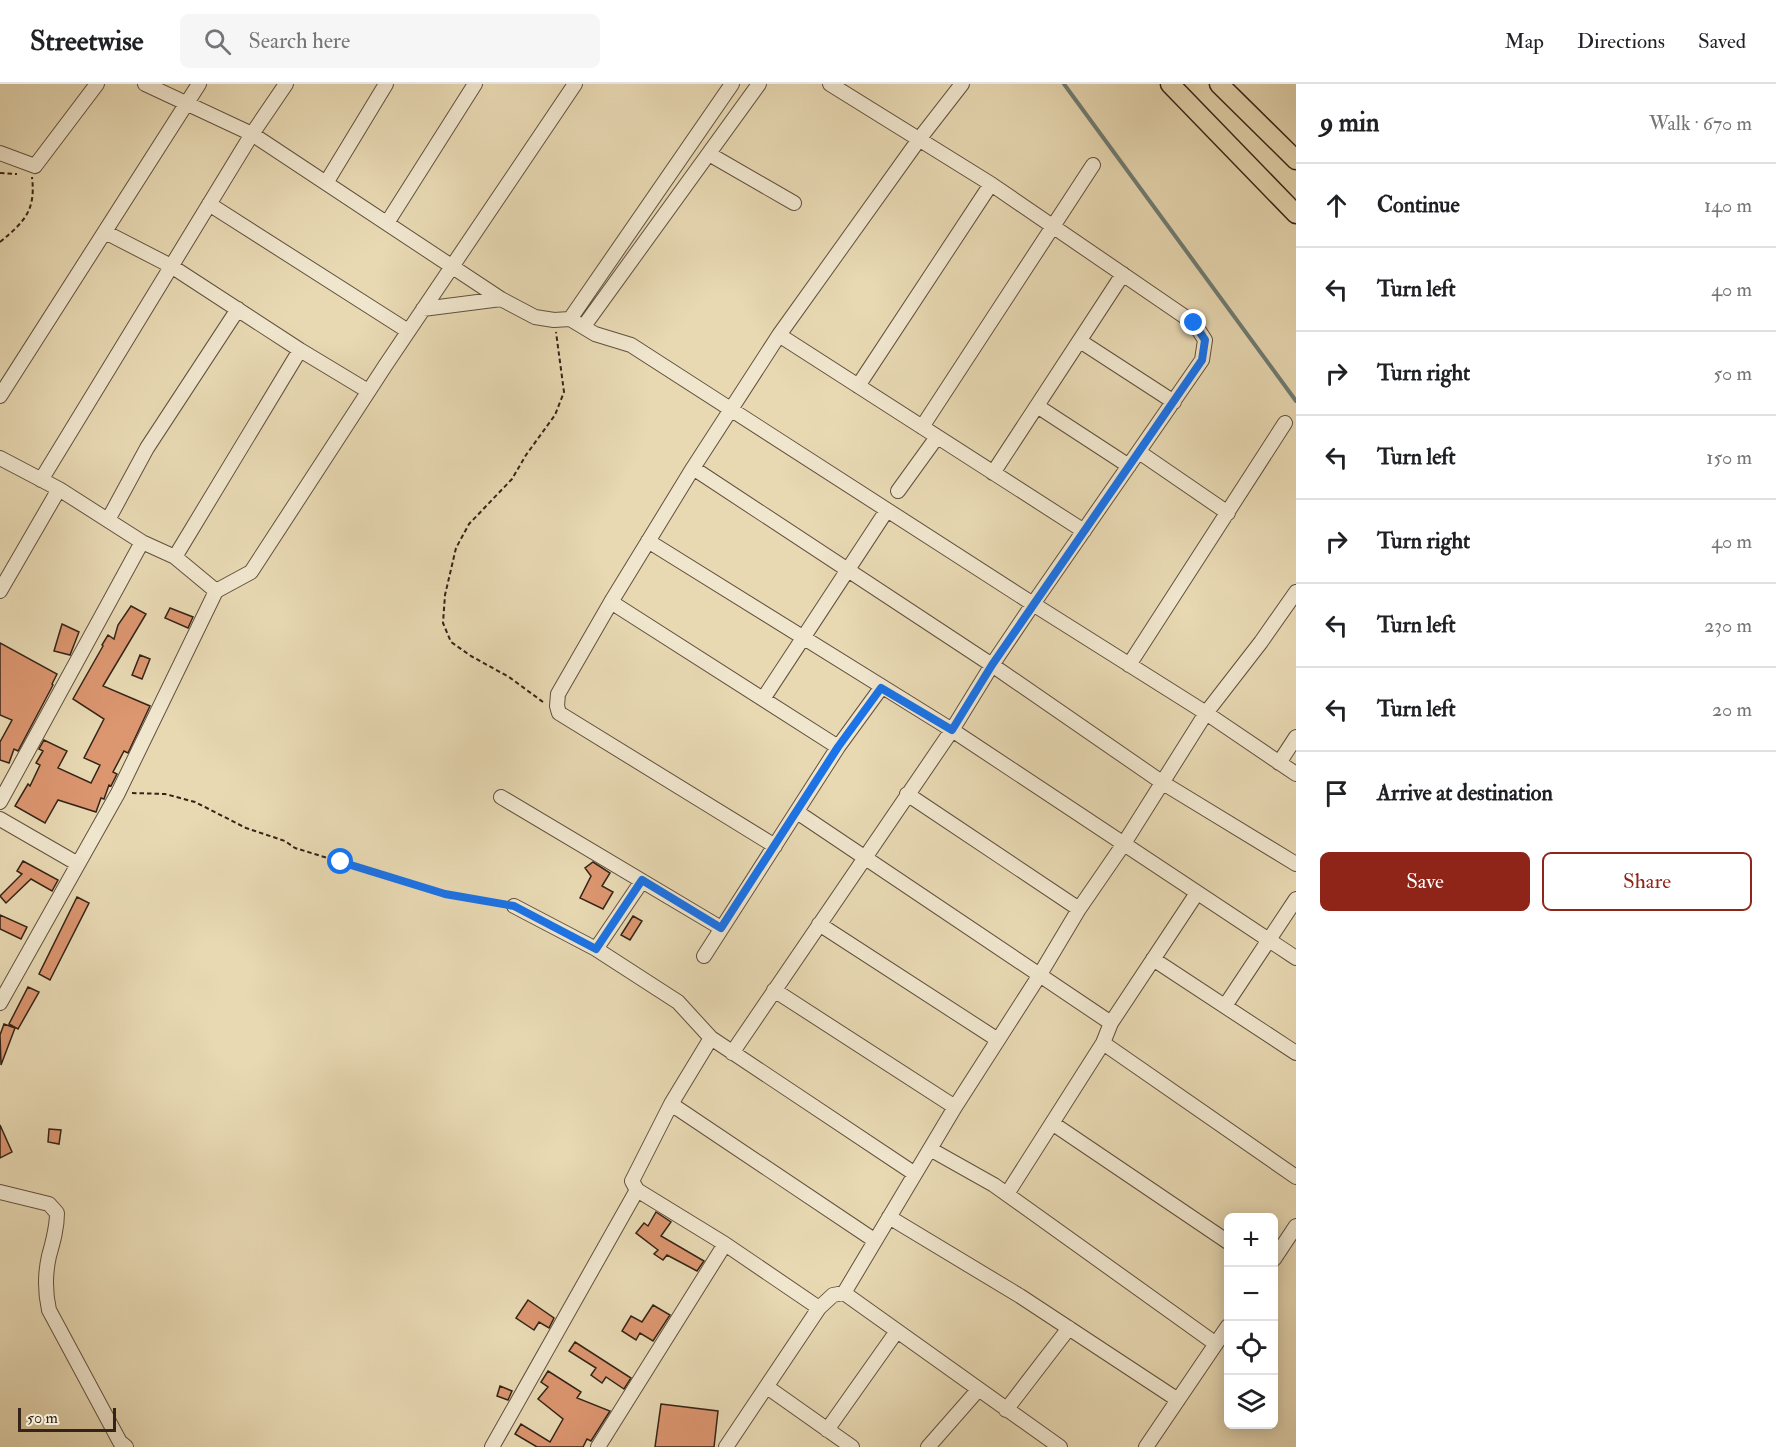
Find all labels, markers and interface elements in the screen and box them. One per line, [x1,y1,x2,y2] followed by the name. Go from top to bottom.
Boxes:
[180,14,600,68] search box
[30,24,144,59] text: Streetwise
[201,25,234,58] icon: search
[249,27,350,55] text: Search here
[1504,28,1544,55] text: Map
[1577,28,1665,55] text: Directions
[1698,28,1746,55] text: Saved
[1320,107,1379,139] text: 9 min
[1649,111,1752,136] text: Walk · 670 m
[1320,189,1353,222] icon: ahead
[1377,191,1460,219] text: Continue
[1704,193,1752,218] text: 140 m
[1320,273,1353,306] icon: left
[1377,275,1456,303] text: Turn left
[1711,277,1752,302] text: 40 m
[1180,309,1206,335] route end
[1320,357,1353,390] icon: right
[1377,359,1470,387] text: Turn right
[1713,361,1752,386] text: 50 m
[1320,441,1353,474] icon: left
[1377,443,1456,471] text: Turn left
[1706,445,1752,470] text: 150 m
[1320,525,1353,558] icon: right
[1377,527,1470,555] text: Turn right
[1711,529,1752,554] text: 40 m
[1320,609,1353,642] icon: left
[1377,611,1456,639] text: Turn left
[1704,613,1752,638] text: 230 m
[1320,693,1353,726] icon: left
[1377,695,1456,723] text: Turn left
[1712,697,1752,722] text: 20 m
[1320,777,1353,810] icon: arrive
[1377,779,1553,807] text: Arrive at destination
[327,848,353,874] route start
[1320,852,1530,911] button: Save
[1542,852,1752,911] button: Share
[1224,1213,1278,1429] map controls
[1224,1213,1278,1267] button: +
[1224,1267,1278,1321] button: −
[1224,1321,1278,1375] button: locate
[1224,1375,1278,1429] button: layers
[18,1405,116,1432] scale bar
[27,1408,58,1428] text: 50 m

